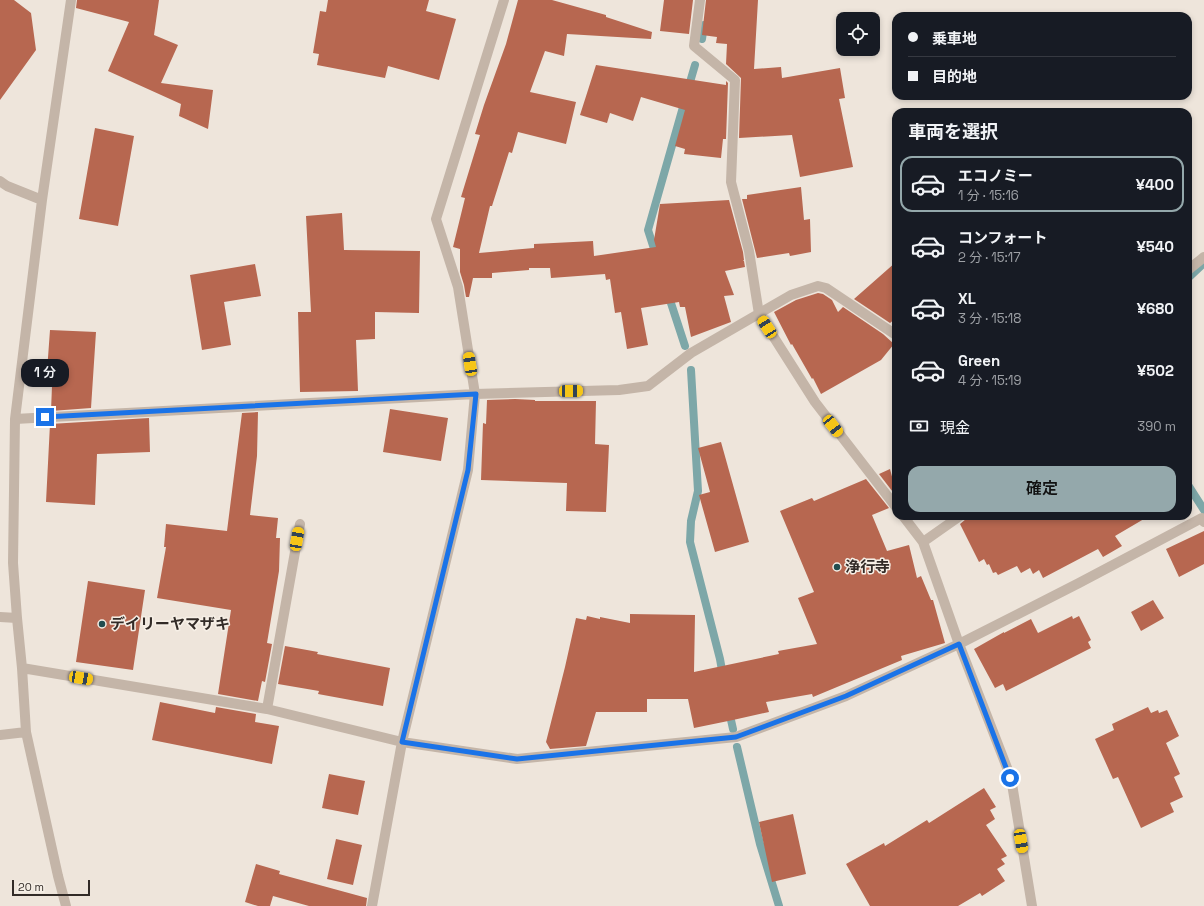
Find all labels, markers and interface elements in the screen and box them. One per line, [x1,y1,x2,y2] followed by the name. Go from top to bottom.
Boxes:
[836,12,880,56] map controls
[836,12,880,56] button: locate
[932,29,977,48] text: 乗車地
[932,67,977,86] text: 目的地
[908,120,998,143] text: 車両を選択
[910,166,946,202] icon: car
[958,166,1033,185] text: エコノミー
[1136,175,1174,194] text: ¥400
[958,187,1019,204] text: 1 分 · 15:16
[910,228,946,264] icon: car
[958,228,1048,247] text: コンフォート
[1136,237,1174,256] text: ¥540
[958,249,1021,266] text: 2 分 · 15:17
[958,289,976,308] text: XL
[910,290,946,326] icon: car
[1137,299,1174,318] text: ¥680
[958,310,1021,327] text: 3 分 · 15:18
[755,314,779,340] car
[462,351,478,377] car
[958,351,1000,370] text: Green
[910,352,946,388] icon: car
[21,359,69,387] callout: 1 分
[1137,361,1174,380] text: ¥502
[34,364,56,381] text: 1 分
[958,372,1021,389] text: 4 分 · 15:19
[559,385,583,397] car
[36,408,54,426] route end
[821,413,845,439] car
[908,415,930,437] icon: cash
[940,418,970,437] text: 現金
[1137,418,1176,435] text: 390 m
[908,466,1176,512] button: 確定
[289,526,305,552] car
[845,557,890,576] place label: 浄行寺
[832,562,842,572] marker: 浄行寺
[110,614,230,633] place label: デイリーヤマザキ
[97,619,107,629] marker: デイリーヤマザキ
[68,670,94,686] car
[1001,769,1019,787] route start
[1013,828,1029,854] car
[12,878,90,897] scale bar
[18,880,44,894] text: 20 m

